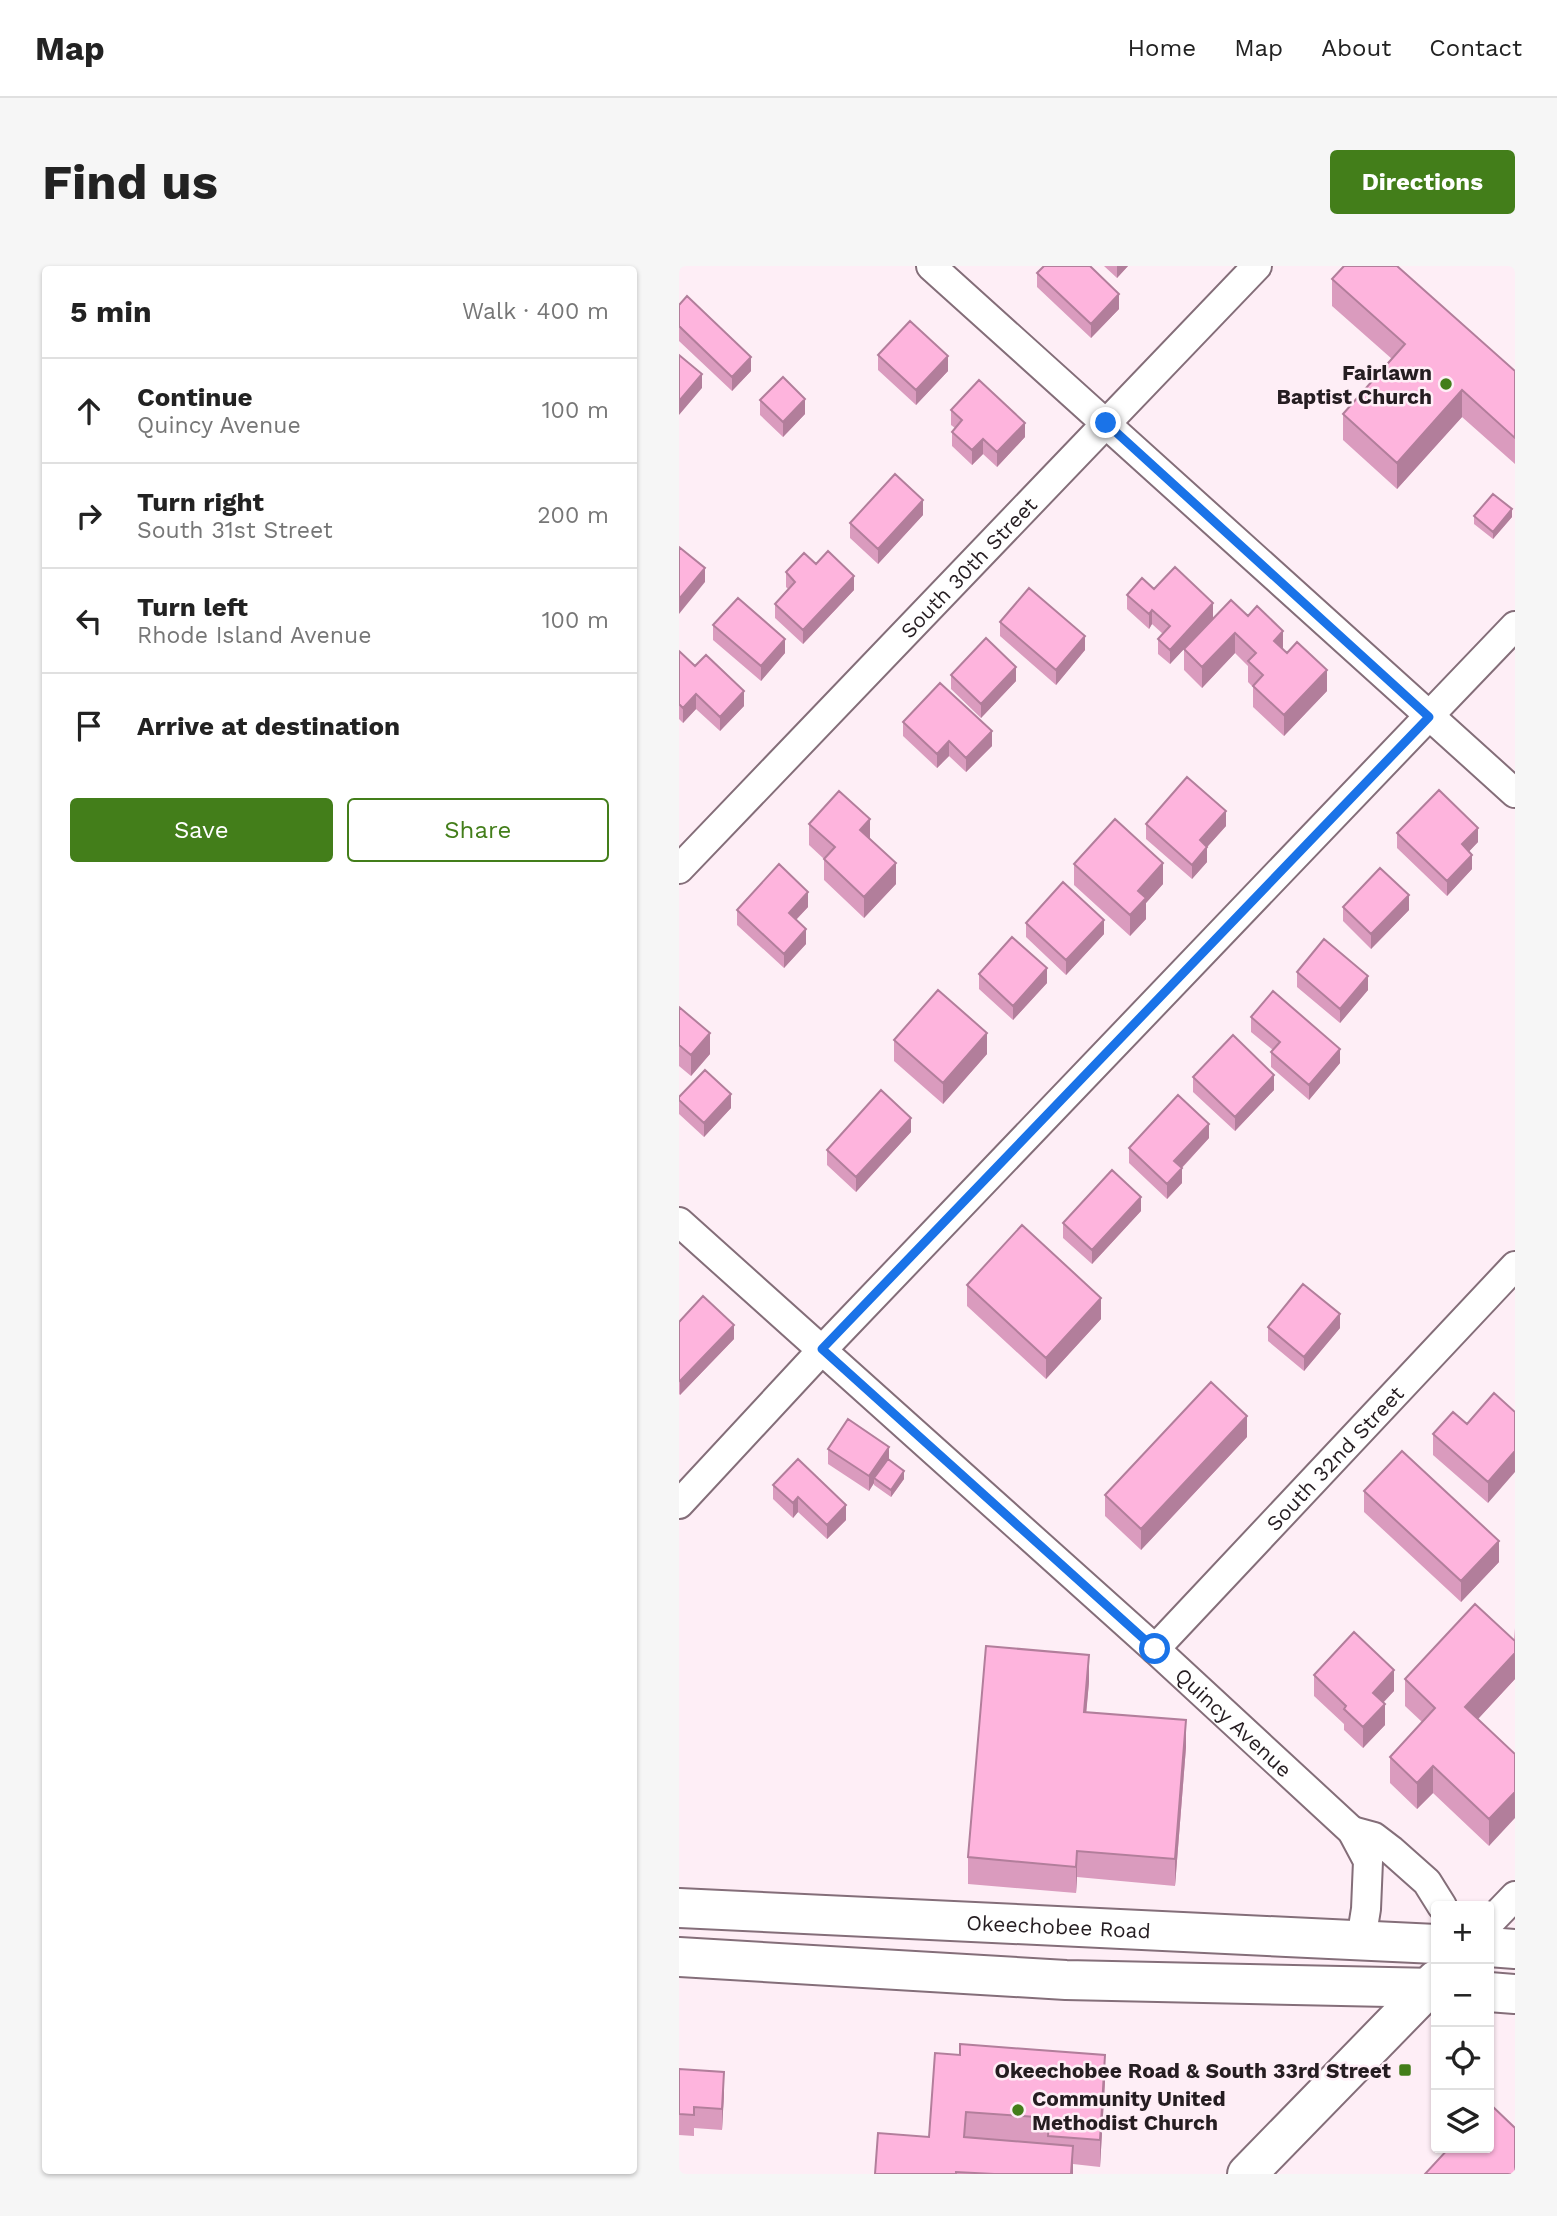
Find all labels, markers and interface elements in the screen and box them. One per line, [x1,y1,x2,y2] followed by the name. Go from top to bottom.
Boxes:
[35,29,105,68] text: Map
[1128,34,1196,62] text: Home
[1234,34,1283,62] text: Map
[1321,34,1391,62] text: About
[1429,34,1522,62] text: Contact
[1330,150,1515,214] button: Directions
[42,153,218,211] text: Find us
[70,294,152,329] text: 5 min
[462,298,609,325] text: Walk · 400 m
[1277,360,1432,409] place label: Fairlawn Baptist Church
[1438,376,1454,392] marker: Fairlawn Baptist Church
[137,382,253,412] text: Continue
[70,392,108,430] icon: ahead
[542,397,609,424] text: 100 m
[1090,407,1121,438] route end
[137,412,301,439] text: Quincy Avenue
[137,487,264,517] text: Turn right
[895,491,1042,643] street label: South 30th Street
[70,497,108,535] icon: right
[537,502,609,529] text: 200 m
[137,517,333,544] text: South 31st Street
[137,592,248,622] text: Turn left
[70,602,108,640] icon: left
[542,607,609,634] text: 100 m
[137,622,371,649] text: Rhode Island Avenue
[70,707,108,745] icon: arrive
[137,711,400,741] text: Arrive at destination
[70,798,333,862] button: Save
[347,798,609,862] button: Share
[1261,1380,1408,1536] street label: South 32nd Street
[1139,1633,1170,1664] route start
[1171,1662,1297,1782] street label: Quincy Avenue
[1431,1901,1494,2153] map controls
[1431,1901,1494,1964] button: +
[966,1909,1151,1943] street label: Okeechobee Road
[1431,1964,1494,2027] button: −
[1431,2027,1494,2090] button: locate
[995,2058,1391,2083] place label: Okeechobee Road & South 33rd Street
[1397,2062,1413,2078] marker: Okeechobee Road & South 33rd Street
[1032,2086,1226,2135] place label: Community United Methodist Church
[1431,2090,1494,2153] button: layers
[1010,2102,1026,2118] marker: Community United Methodist Church

